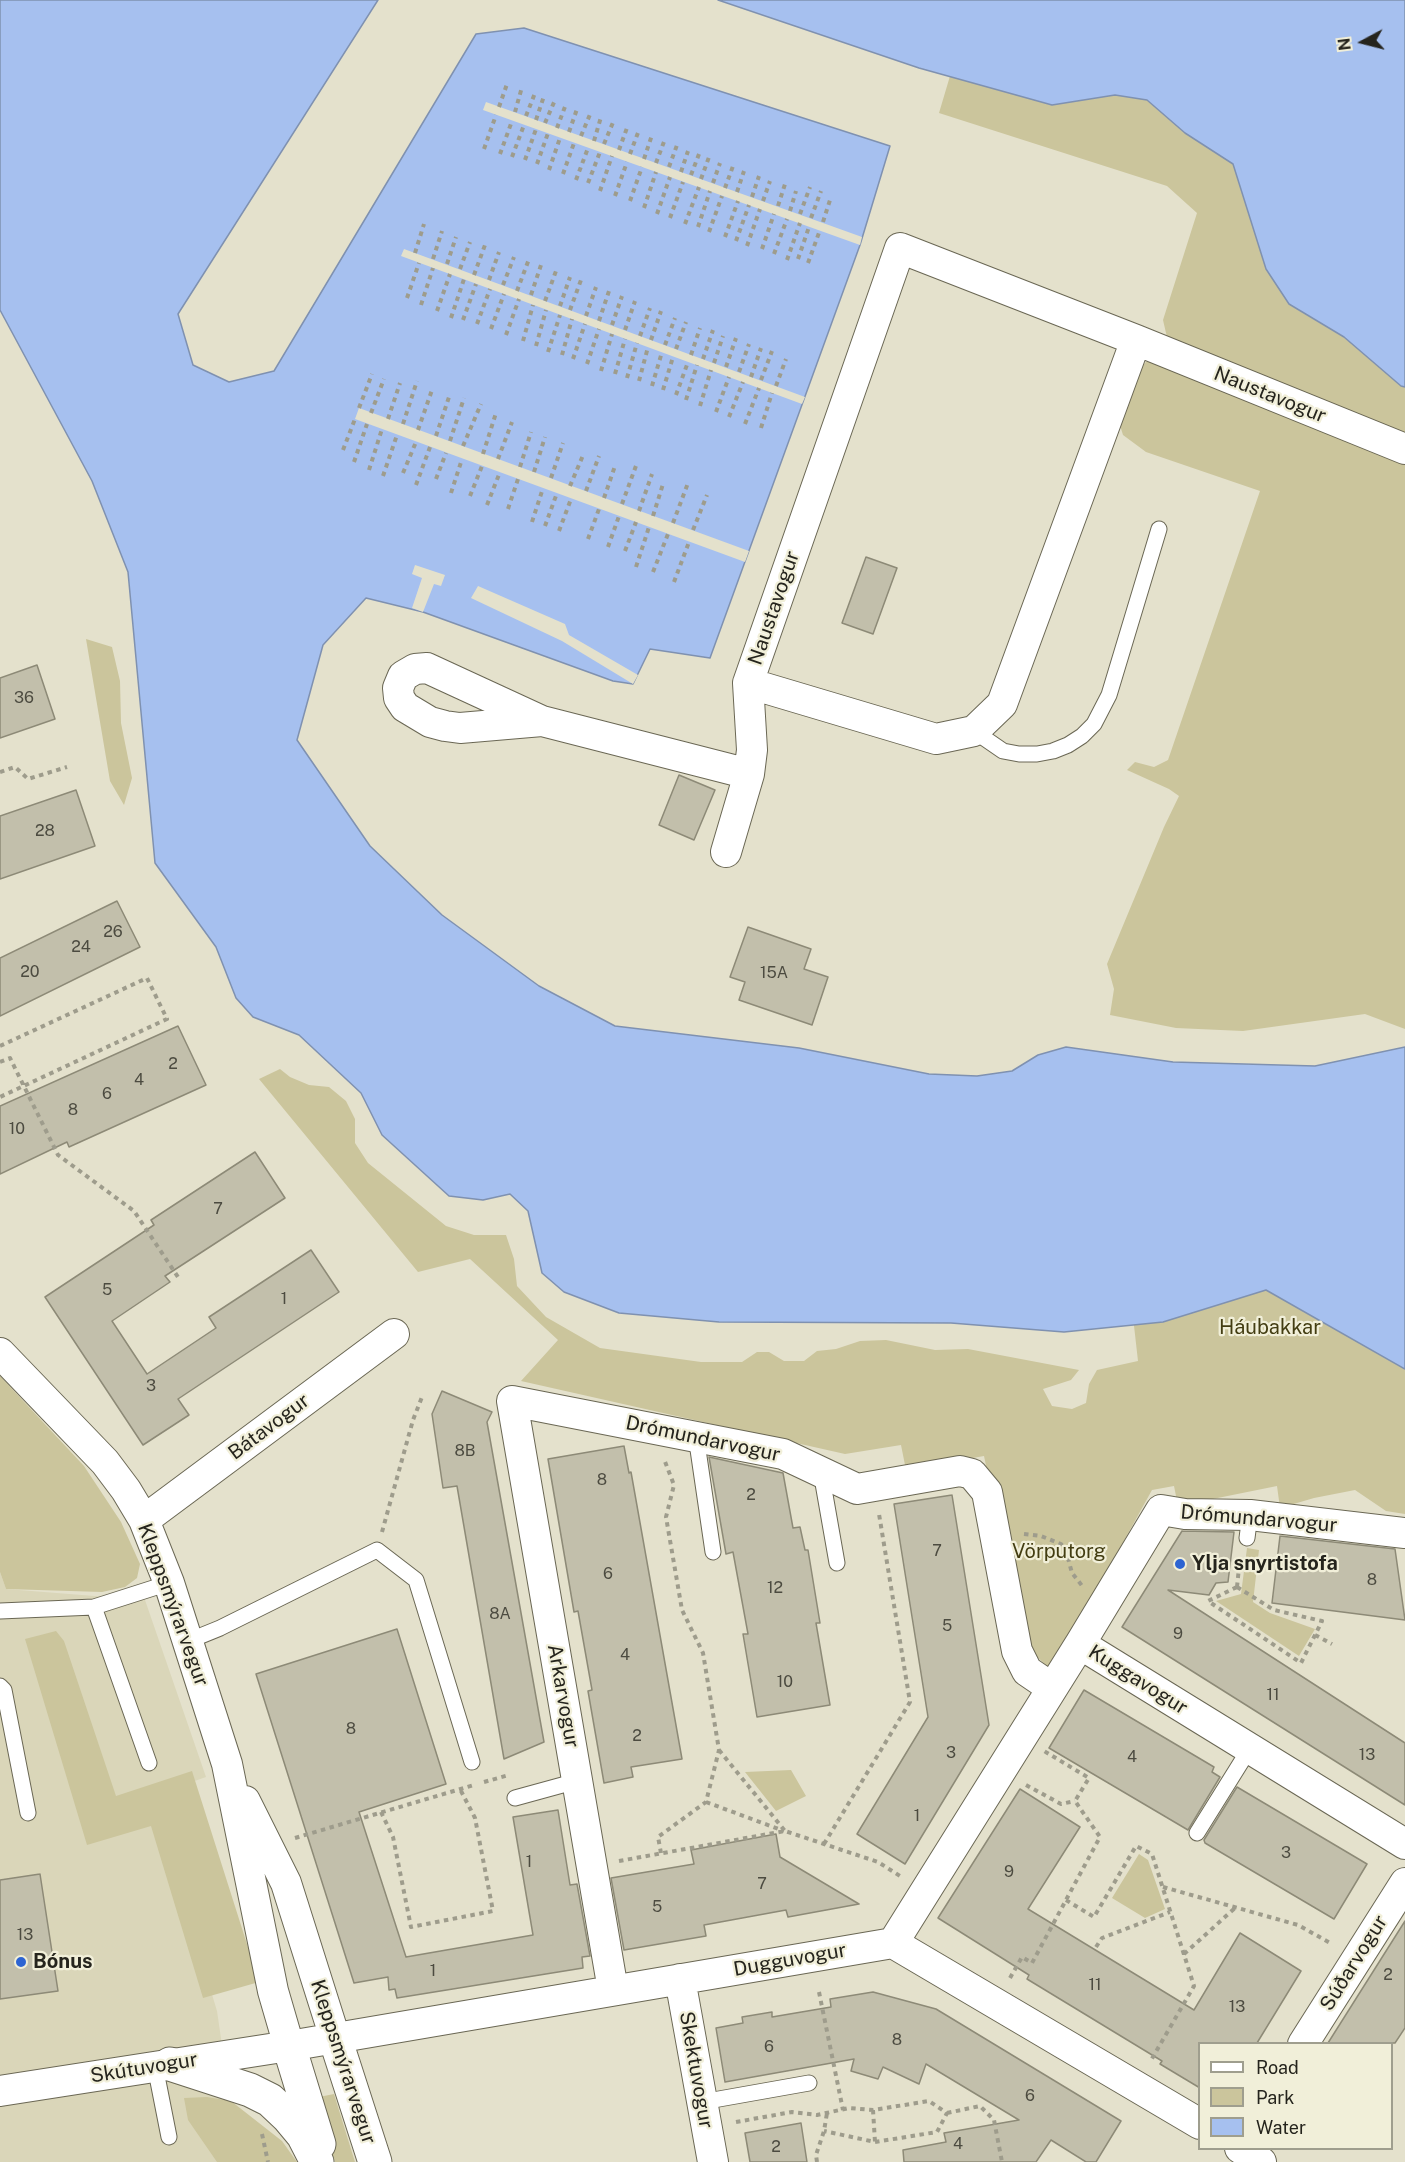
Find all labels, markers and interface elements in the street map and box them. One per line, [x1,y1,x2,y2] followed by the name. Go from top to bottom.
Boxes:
[1333,12,1393,72] north arrow
[1334,37,1355,52] text: N
[1210,362,1330,428] street label: Naustavogur
[743,548,805,668] street label: Naustavogur
[14,688,34,708] house number: 36
[35,821,55,841] house number: 28
[103,922,123,942] house number: 26
[71,937,91,957] house number: 24
[20,962,40,982] house number: 20
[760,963,788,983] house number: 15A
[168,1054,178,1074] house number: 2
[134,1070,144,1090] house number: 4
[102,1084,112,1104] house number: 6
[68,1100,78,1120] house number: 8
[9,1119,25,1139] house number: 10
[213,1199,223,1219] house number: 7
[102,1280,112,1300] house number: 5
[281,1289,287,1309] house number: 1
[1219,1316,1321,1340] park label: Háubakkar
[146,1376,156,1396] house number: 3
[224,1389,314,1465] street label: Bátavogur
[624,1411,782,1467] street label: Drómundarvogur
[454,1441,476,1461] house number: 8B
[597,1470,607,1490] house number: 8
[746,1485,756,1505] house number: 2
[1180,1500,1338,1538] street label: Drómundarvogur
[132,1520,214,1690] street label: Kleppsmýrarvegur
[1012,1540,1106,1564] park label: Vörputorg
[932,1541,942,1561] house number: 7
[1192,1552,1338,1576] place label: Ylja snyrtistofa
[1173,1557,1187,1571] marker: Ylja snyrtistofa
[603,1564,613,1584] house number: 6
[1367,1570,1377,1590] house number: 8
[767,1578,783,1598] house number: 12
[489,1604,511,1624] house number: 8A
[942,1616,952,1636] house number: 5
[1173,1624,1183,1644] house number: 9
[1084,1640,1192,1720] street label: Kuggavogur
[542,1642,584,1750] street label: Arkarvogur
[620,1645,630,1665] house number: 4
[777,1672,793,1692] house number: 10
[1266,1685,1280,1705] house number: 11
[346,1719,356,1739] house number: 8
[632,1726,642,1746] house number: 2
[946,1743,956,1763] house number: 3
[1359,1745,1375,1765] house number: 13
[1127,1747,1137,1767] house number: 4
[914,1806,920,1826] house number: 1
[1281,1843,1291,1863] house number: 3
[526,1852,532,1872] house number: 1
[1004,1862,1014,1882] house number: 9
[757,1874,767,1894] house number: 7
[652,1897,662,1917] house number: 5
[1315,1911,1393,2015] street label: Súðarvogur
[17,1925,33,1945] house number: 13
[732,1938,848,1982] street label: Dugguvogur
[33,1950,93,1974] place label: Bónus
[14,1955,28,1969] marker: Bónus
[430,1961,436,1981] house number: 1
[1383,1965,1393,1985] house number: 2
[1088,1975,1102,1995] house number: 11
[305,1977,381,2147] street label: Kleppsmýrarvegur
[1229,1997,1245,2017] house number: 13
[674,2010,718,2130] street label: Skektuvogur
[892,2030,902,2050] house number: 8
[764,2037,774,2057] house number: 6
[1198,2042,1393,2150] legend
[89,2048,199,2088] street label: Skútuvogur
[1256,2057,1299,2078] text: Road
[1025,2086,1035,2106] house number: 6
[1256,2087,1294,2108] text: Park
[1256,2117,1306,2138] text: Water
[953,2134,963,2154] house number: 4
[771,2137,781,2157] house number: 2

